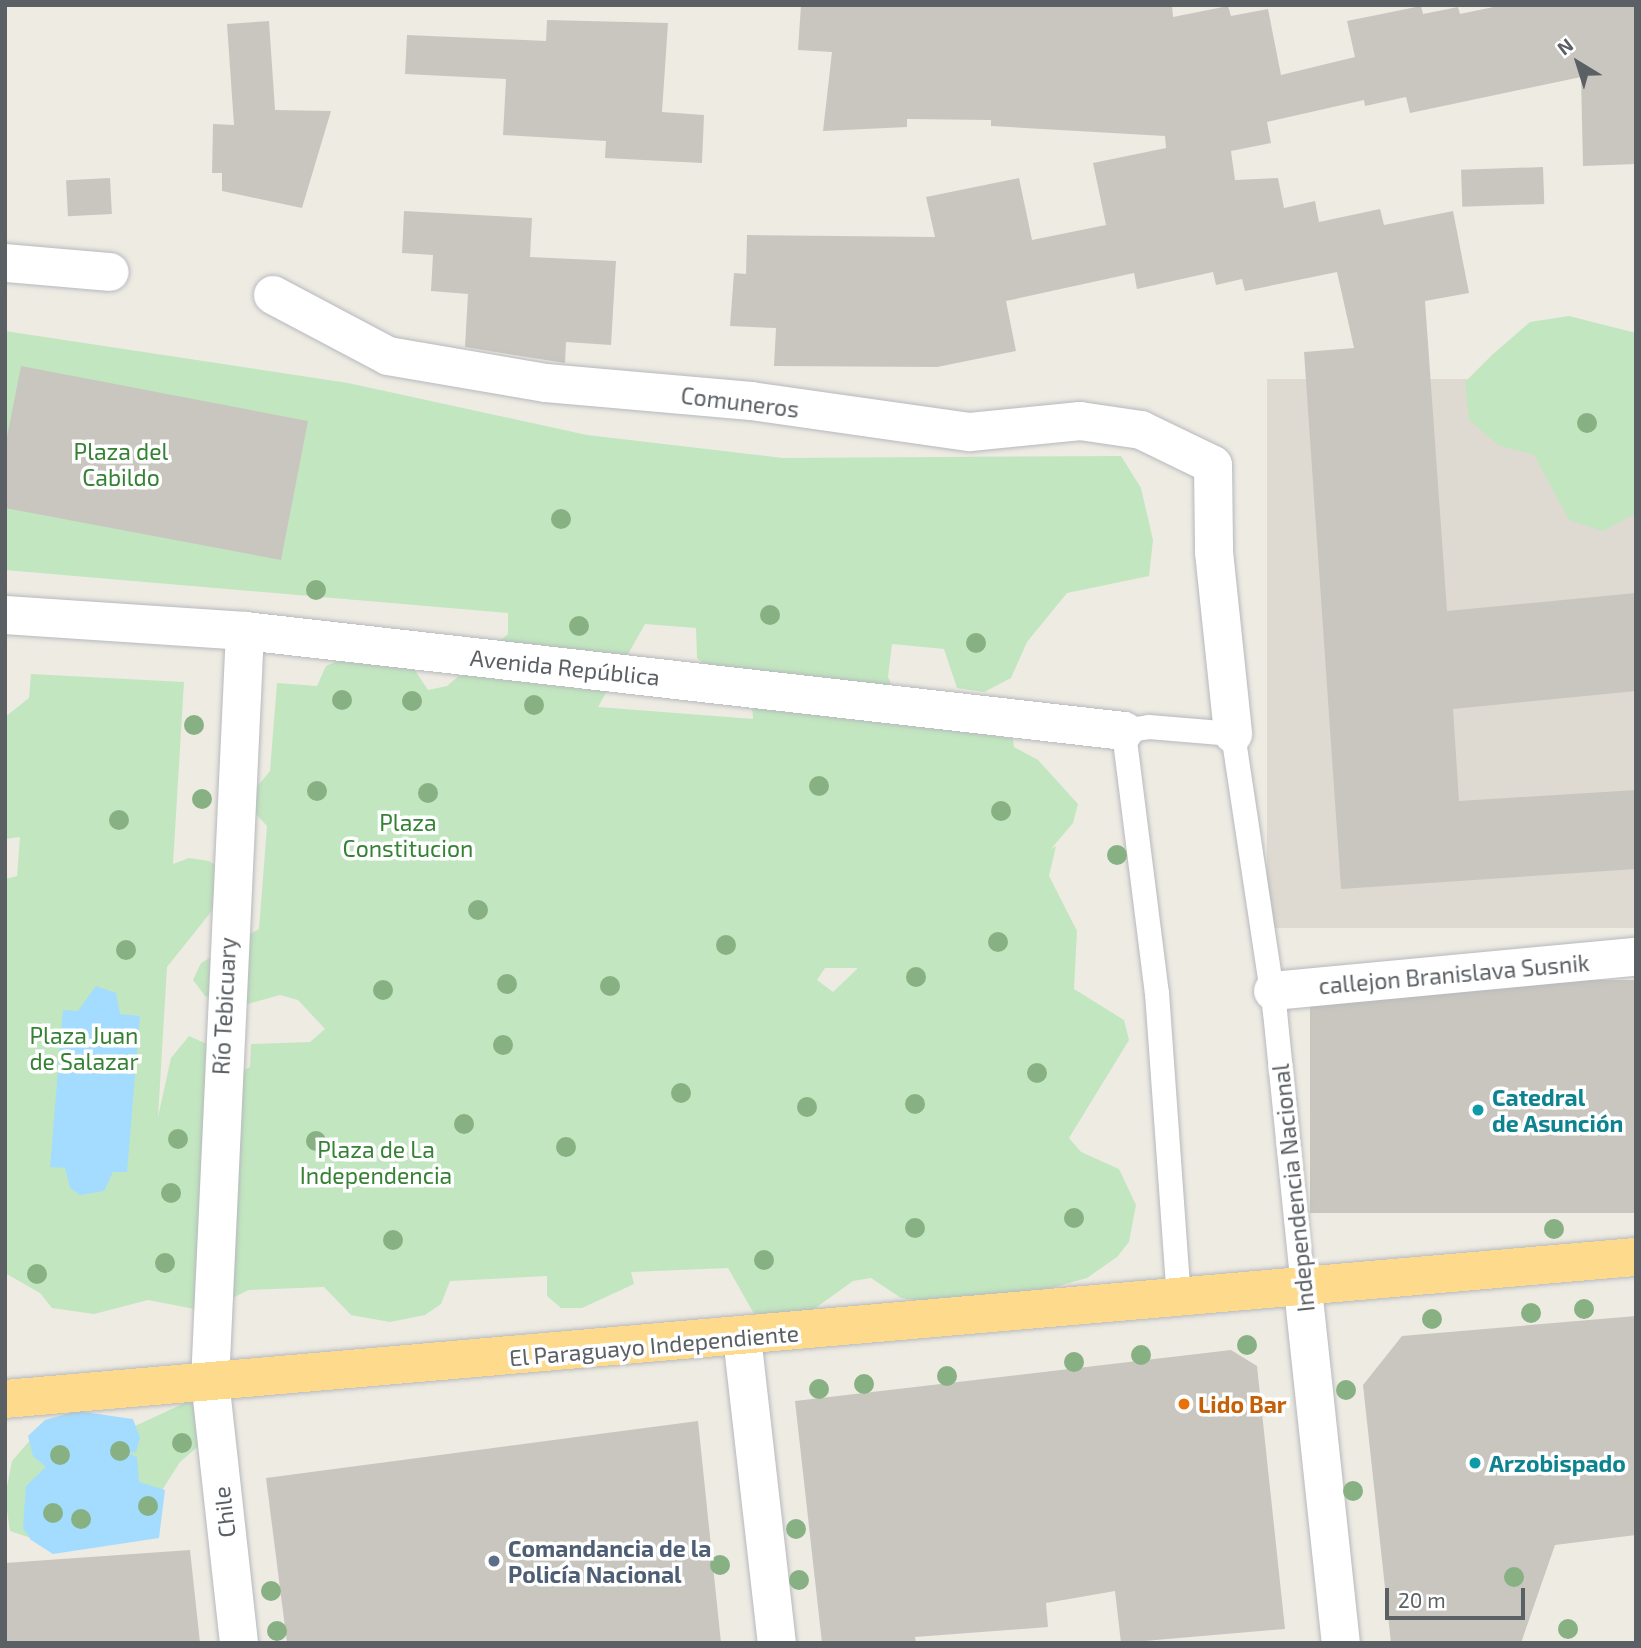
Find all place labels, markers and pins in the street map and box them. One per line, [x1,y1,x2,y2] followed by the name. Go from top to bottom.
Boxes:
[1492,1083,1624,1137] place label: Catedral de Asunción
[1470,1102,1486,1118] marker: Catedral de Asunción
[1198,1390,1287,1418] place label: Lido Bar
[1176,1396,1192,1412] marker: Lido Bar
[1489,1449,1626,1477] place label: Arzobispado
[1467,1455,1483,1471] marker: Arzobispado
[508,1534,711,1588] place label: Comandancia de la Policía Nacional
[486,1553,502,1569] marker: Comandancia de la Policía Nacional

